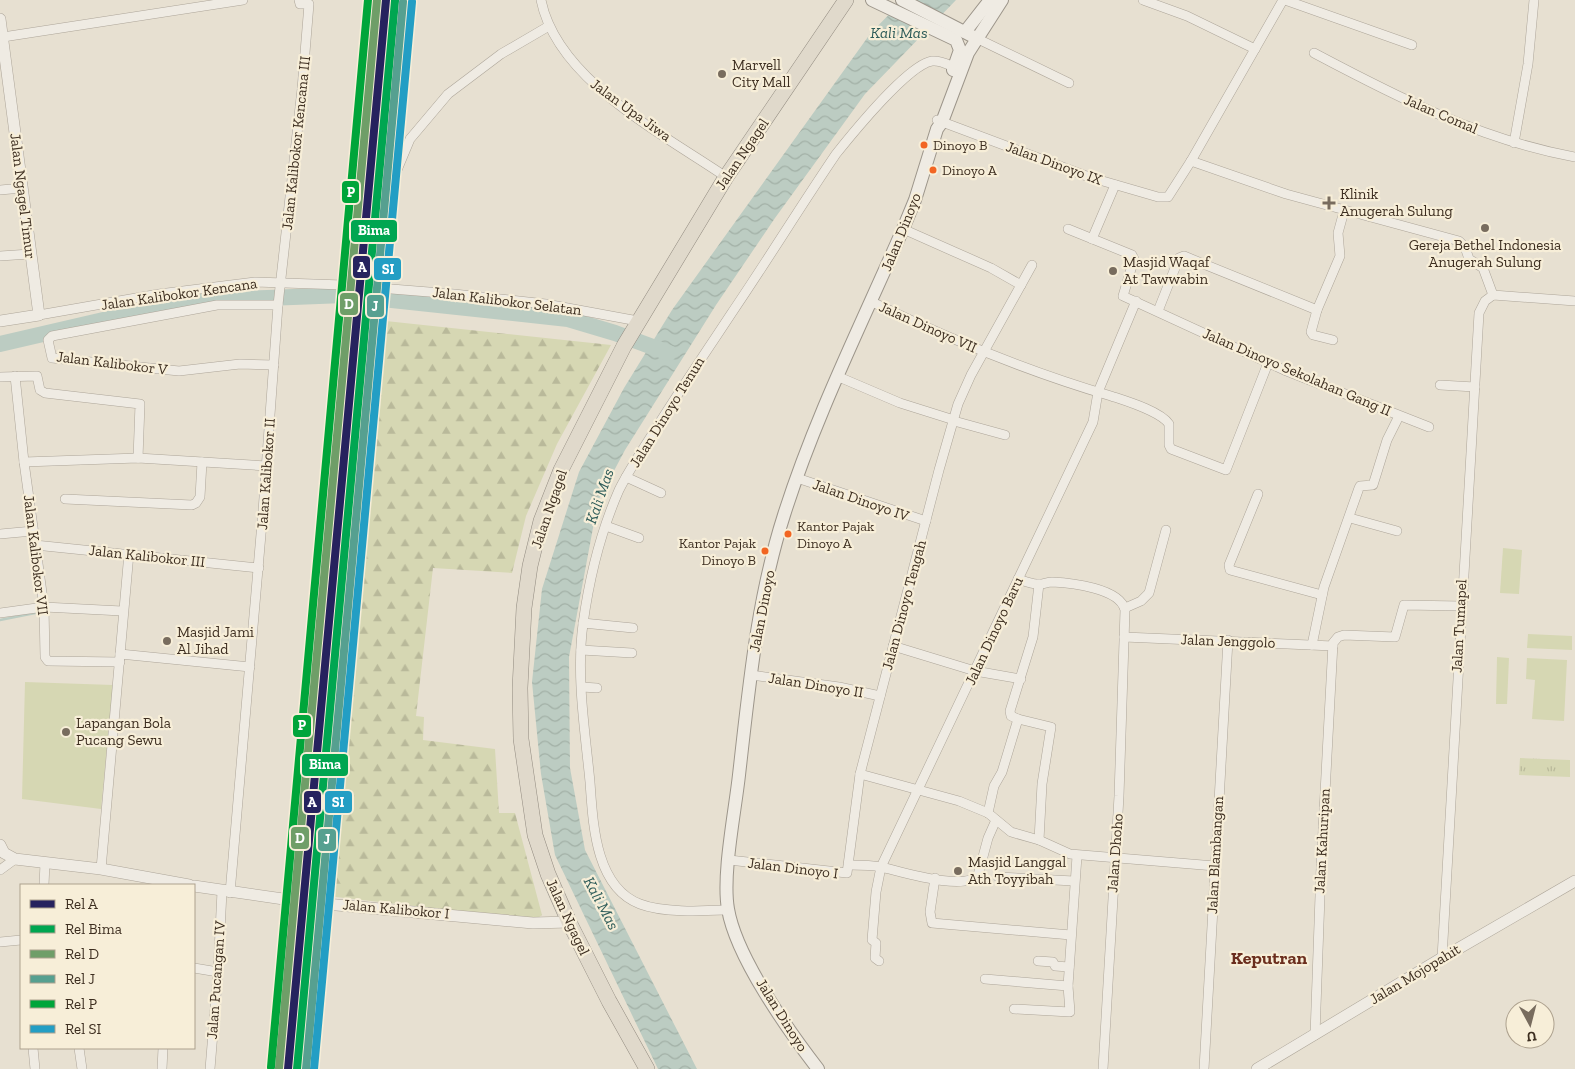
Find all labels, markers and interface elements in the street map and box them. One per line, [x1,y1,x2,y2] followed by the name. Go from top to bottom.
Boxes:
[870,23,928,42] water label: Kali Mas
[278,55,314,231] street label: Jalan Kalibokor Kencana III
[732,56,790,91] place label: Marvell City Mall
[716,68,728,80] marker: Marvell City Mall
[587,75,675,145] street label: Jalan Upa Jiwa
[1401,90,1481,138] street label: Jalan Comal
[712,115,772,193] street label: Jalan Ngagel
[6,132,40,260] street label: Jalan Ngagel Timur
[933,137,988,154] place label: Dinoyo B
[1004,137,1105,189] street label: Jalan Dinoyo IX
[919,140,929,150] marker: Dinoyo B
[942,162,998,179] place label: Dinoyo A
[928,165,938,175] marker: Dinoyo A
[341,180,360,204] line badge: P
[347,184,356,201] text: P
[1340,185,1453,220] place label: Klinik Anugerah Sulung
[877,190,925,274] street label: Jalan Dinoyo
[1322,196,1336,210] marker: Klinik Anugerah Sulung
[350,219,398,243] line badge: Bima
[358,222,390,239] text: Bima
[1479,222,1491,234] marker: Gereja Bethel Indonesia Anugerah Sulung
[1409,236,1561,271] place label: Gereja Bethel Indonesia Anugerah Sulung
[1123,253,1211,288] place label: Masjid Waqaf At Tawwabin
[352,255,371,279] line badge: A
[373,257,402,281] line badge: SI
[357,259,367,276] text: A
[382,261,394,278] text: SI
[1107,265,1119,277] marker: Masjid Waqaf At Tawwabin
[100,274,258,314] street label: Jalan Kalibokor Kencana
[431,283,583,319] street label: Jalan Kalibokor Selatan
[339,292,359,316] line badge: D
[366,294,385,318] line badge: J
[344,296,354,313] text: D
[876,297,980,357] street label: Jalan Dinoyo VII
[372,298,379,315] text: J
[1200,324,1394,420] street label: Jalan Dinoyo Sekolahan Gang II
[56,347,169,379] street label: Jalan Kalibokor V
[626,353,709,471] street label: Jalan Dinoyo Tenun
[253,417,279,531] street label: Jalan Kalibokor II
[581,466,618,526] water label: Kali Mas
[527,467,571,551] street label: Jalan Ngagel
[810,475,912,525] street label: Jalan Dinoyo IV
[20,494,52,616] street label: Jalan Kalibokor VII
[797,518,875,552] place label: Kantor Pajak Dinoyo A
[783,529,793,539] marker: Kantor Pajak Dinoyo A
[679,535,757,569] place label: Kantor Pajak Dinoyo B
[878,537,930,672] street label: Jalan Dinoyo Tengah
[88,541,206,571] street label: Jalan Kalibokor III
[760,546,770,556] marker: Kantor Pajak Dinoyo B
[745,568,779,653] street label: Jalan Dinoyo
[961,573,1027,688] street label: Jalan Dinoyo Baru
[1448,579,1470,673] street label: Jalan Tumapel
[177,623,254,658] place label: Masjid Jami Al Jihad
[1180,630,1276,652] street label: Jalan Jenggolo
[161,635,173,647] marker: Masjid Jami Al Jihad
[767,669,865,701] street label: Jalan Dinoyo II
[76,714,171,749] place label: Lapangan Bola Pucang Sewu
[292,714,312,738] line badge: P
[298,717,307,734] text: P
[60,726,72,738] marker: Lapangan Bola Pucang Sewu
[301,753,349,777] line badge: Bima
[309,756,341,773] text: Bima
[1310,788,1334,894] street label: Jalan Kahuripan
[303,790,322,814] line badge: A
[324,790,353,814] line badge: SI
[307,794,317,811] text: A
[332,794,344,811] text: SI
[1203,795,1227,914] street label: Jalan Blambangan
[1103,812,1127,893] street label: Jalan Dhoho
[290,826,310,850] line badge: D
[317,828,337,852] line badge: J
[295,830,305,847] text: D
[324,831,331,848] text: J
[968,853,1066,888] place label: Masjid Langgal Ath Toyyibah
[747,854,840,883] street label: Jalan Dinoyo I
[952,865,964,877] marker: Masjid Langgal Ath Toyyibah
[580,873,623,933] water label: Kali Mas
[542,876,594,958] street label: Jalan Ngagel
[20,884,195,1049] legend
[65,895,98,913] text: Rel A
[342,895,450,923] street label: Jalan Kalibokor I
[65,920,122,938] text: Rel Bima
[203,920,229,1040] street label: Jalan Pucangan IV
[1366,940,1464,1008] street label: Jalan Mojopahit
[65,945,99,963] text: Rel D
[1231,947,1308,969] district label: Keputran
[65,970,95,988] text: Rel J
[752,975,812,1055] street label: Jalan Dinoyo
[65,995,98,1013] text: Rel P
[1505,999,1555,1049] north arrow
[65,1020,102,1038] text: Rel SI
[1525,1027,1538,1045] text: U

